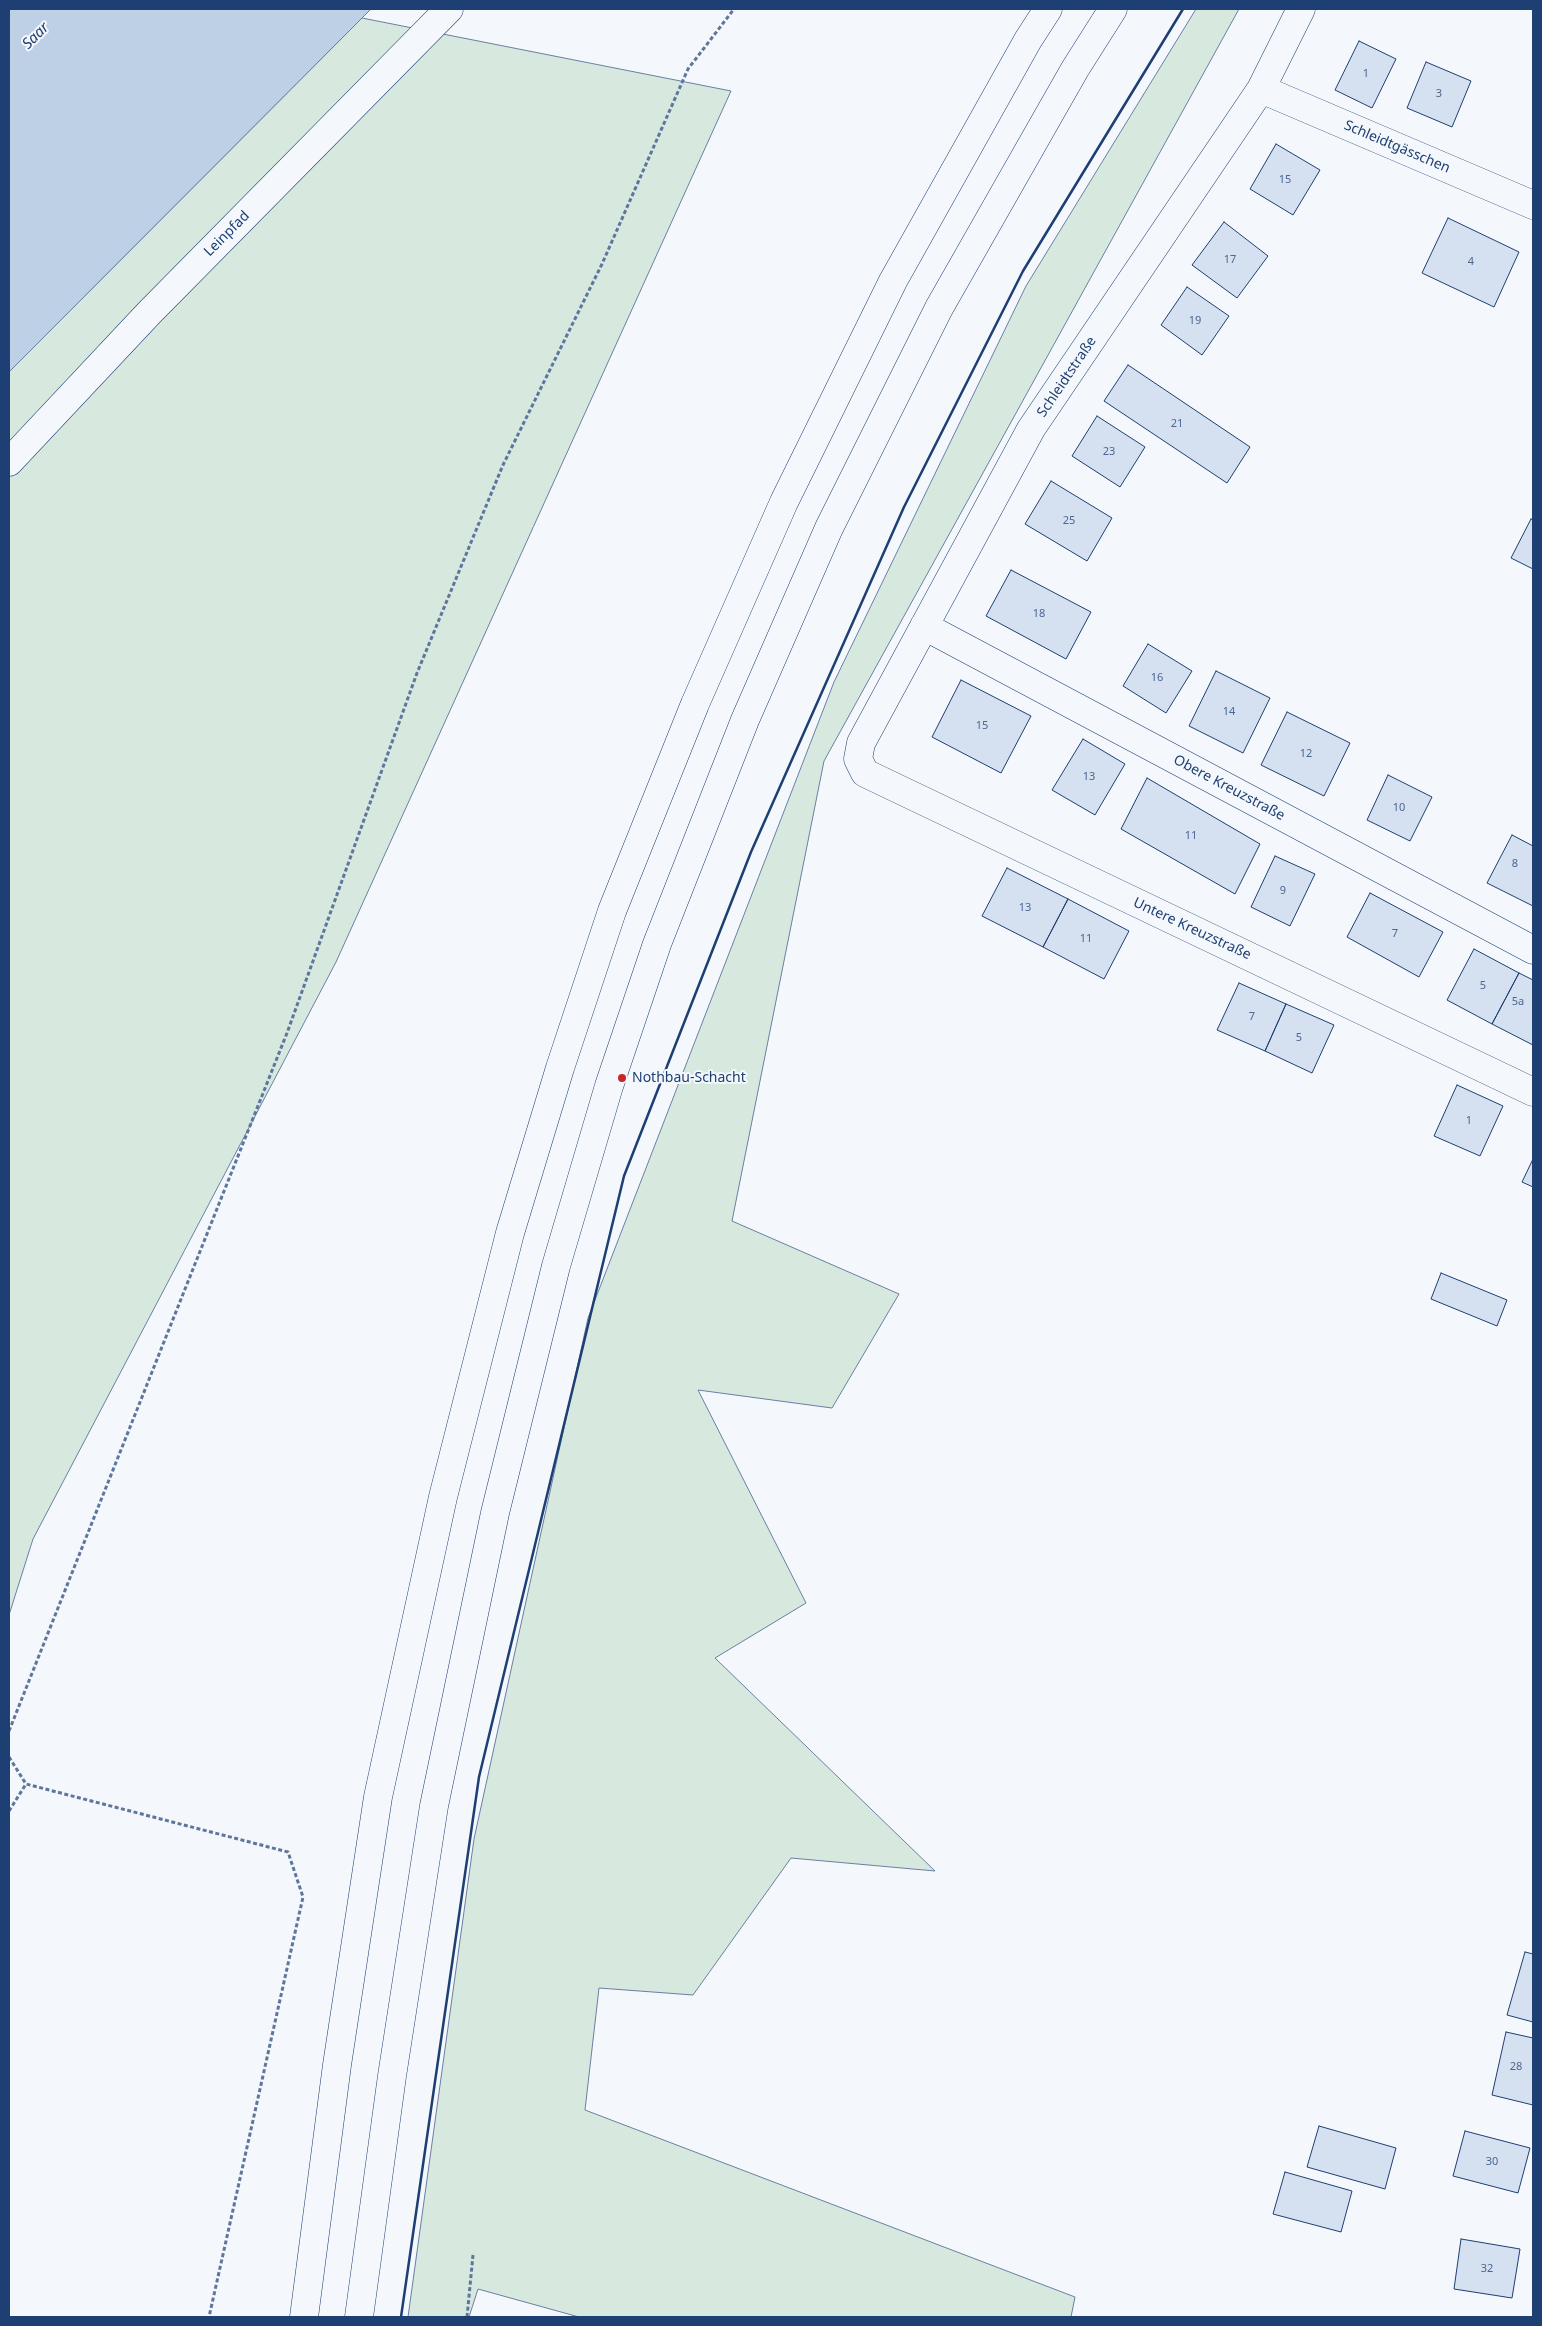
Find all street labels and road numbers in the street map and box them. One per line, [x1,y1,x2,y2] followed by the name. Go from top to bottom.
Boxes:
[1341,117,1453,177] street label: Schleidtgässchen
[201,208,253,260] street label: Leinpfad
[1034,333,1100,421] street label: Schleidtstraße
[1170,752,1288,824] street label: Obere Kreuzstraße
[1130,894,1254,964] street label: Untere Kreuzstraße

